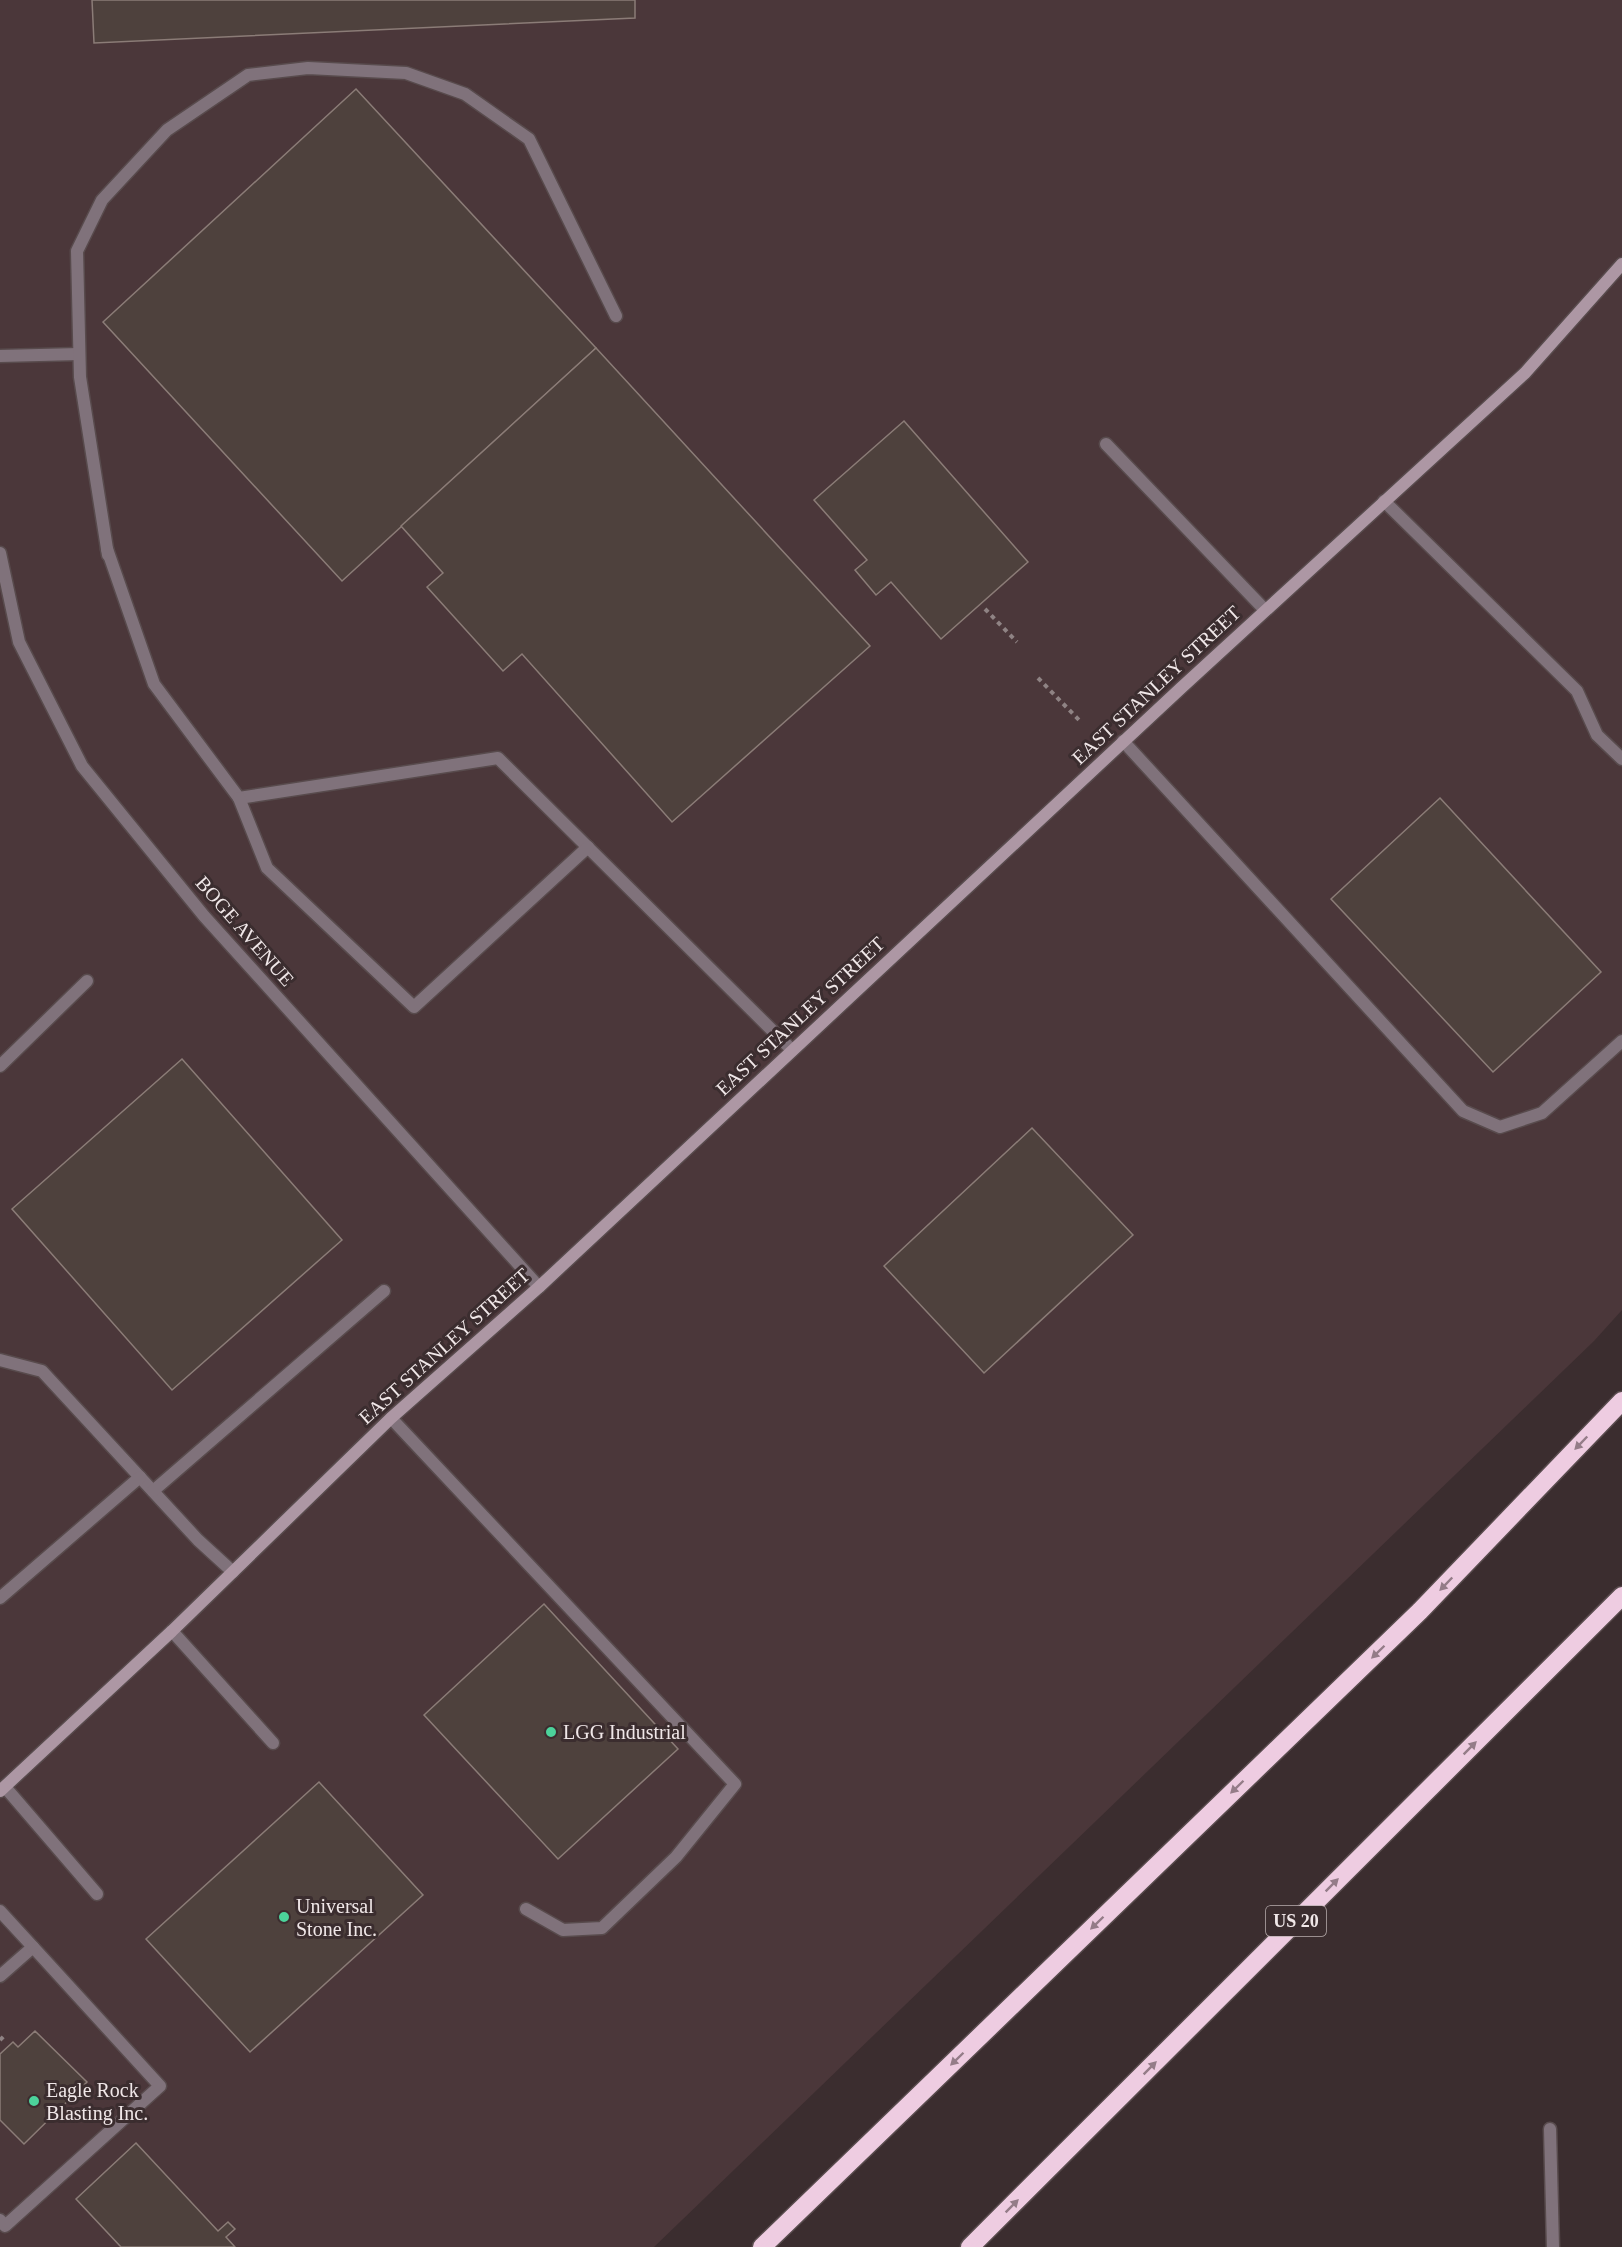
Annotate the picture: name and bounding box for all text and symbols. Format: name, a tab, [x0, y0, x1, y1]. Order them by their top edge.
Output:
street label: EAST STANLEY STREET	[1067, 601, 1245, 769]
street label: BOGE AVENUE	[191, 872, 299, 990]
street label: EAST STANLEY STREET	[711, 932, 889, 1100]
street label: EAST STANLEY STREET	[354, 1264, 534, 1428]
one-way arrow	[1575, 1436, 1589, 1450]
one-way arrow	[1440, 1576, 1454, 1590]
one-way arrow	[1370, 1645, 1385, 1659]
place label: LGG Industrial	[563, 1721, 686, 1743]
marker: LGG Industrial	[544, 1725, 558, 1739]
one-way arrow	[1463, 1740, 1477, 1755]
one-way arrow	[1231, 1780, 1245, 1794]
one-way arrow	[1325, 1879, 1339, 1893]
place label: Universal Stone Inc.	[296, 1895, 377, 1940]
road number: US 20	[1266, 1906, 1326, 1936]
marker: Universal Stone Inc.	[277, 1910, 291, 1924]
one-way arrow	[1090, 1916, 1105, 1930]
one-way arrow	[951, 2051, 965, 2065]
one-way arrow	[1142, 2061, 1156, 2075]
place label: Eagle Rock Blasting Inc.	[46, 2079, 148, 2125]
marker: Eagle Rock Blasting Inc.	[27, 2094, 41, 2108]
one-way arrow	[1004, 2199, 1018, 2213]

